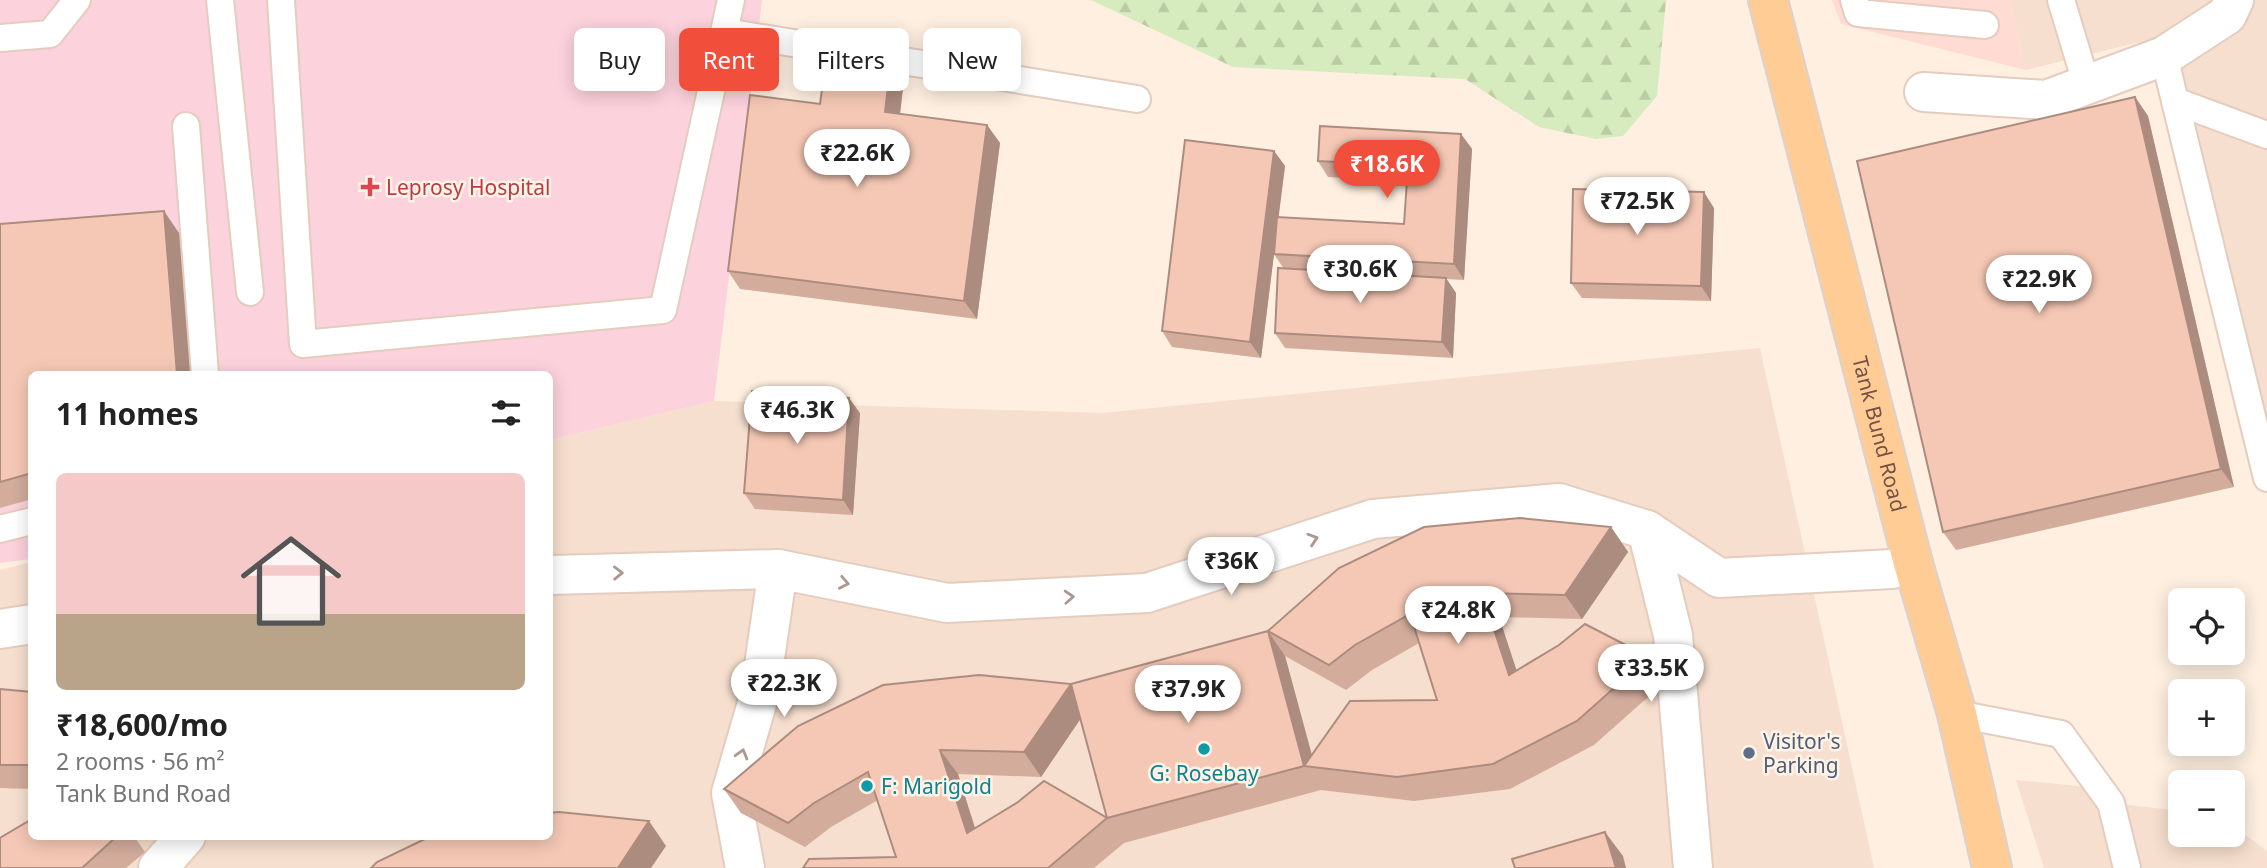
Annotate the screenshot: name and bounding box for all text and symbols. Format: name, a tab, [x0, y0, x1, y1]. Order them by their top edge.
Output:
chip: Buy	[574, 28, 665, 91]
chip: Rent	[679, 28, 779, 91]
chip: Filters	[793, 28, 909, 91]
chip: New	[923, 28, 1021, 91]
pin: ₹22.6K	[800, 130, 914, 189]
text: ₹22.6K	[820, 136, 894, 168]
pin: ₹18.6K	[1330, 140, 1444, 200]
text: ₹18.6K	[1350, 147, 1424, 179]
place label: Leprosy Hospital	[386, 173, 550, 201]
marker: Leprosy Hospital	[360, 177, 380, 197]
pin: ₹72.5K	[1580, 177, 1694, 237]
text: ₹72.5K	[1600, 184, 1674, 216]
pin: ₹30.6K	[1303, 246, 1417, 305]
text: ₹30.6K	[1323, 252, 1397, 284]
pin: ₹22.9K	[1982, 256, 2096, 315]
text: ₹22.9K	[2002, 262, 2076, 294]
street label: Tank Bund Road	[1846, 353, 1913, 515]
pin: ₹46.3K	[740, 386, 854, 446]
text: 11 homes	[56, 393, 199, 434]
text: ₹46.3K	[760, 393, 834, 425]
icon: filters	[487, 394, 525, 432]
icon: home	[228, 518, 354, 644]
one-way arrow	[1306, 533, 1318, 547]
pin: ₹36K	[1190, 538, 1272, 597]
text: ₹36K	[1204, 544, 1258, 576]
one-way arrow	[612, 566, 623, 581]
one-way arrow	[838, 574, 850, 589]
pin: ₹24.8K	[1401, 586, 1515, 646]
map controls	[2168, 588, 2245, 847]
button: locate	[2168, 588, 2245, 665]
one-way arrow	[1064, 590, 1075, 605]
text: ₹24.8K	[1421, 593, 1495, 625]
pin: ₹33.5K	[1594, 644, 1708, 704]
text: ₹33.5K	[1614, 651, 1688, 683]
pin: ₹22.3K	[727, 660, 841, 719]
text: ₹22.3K	[747, 666, 821, 698]
pin: ₹37.9K	[1131, 666, 1245, 725]
text: ₹37.9K	[1151, 672, 1225, 704]
button: +	[2168, 679, 2245, 756]
text: ₹18,600/mo	[56, 704, 228, 745]
place label: Visitor's Parking	[1763, 727, 1840, 779]
marker: G: Rosebay	[1196, 741, 1212, 757]
text: 2 rooms · 56 m²	[56, 745, 225, 777]
marker: Visitor's Parking	[1741, 745, 1757, 761]
one-way arrow	[734, 748, 749, 760]
place label: G: Rosebay	[1149, 759, 1259, 787]
button: −	[2168, 770, 2245, 847]
place label: F: Marigold	[881, 772, 992, 800]
text: Tank Bund Road	[56, 777, 231, 809]
marker: F: Marigold	[859, 778, 875, 794]

